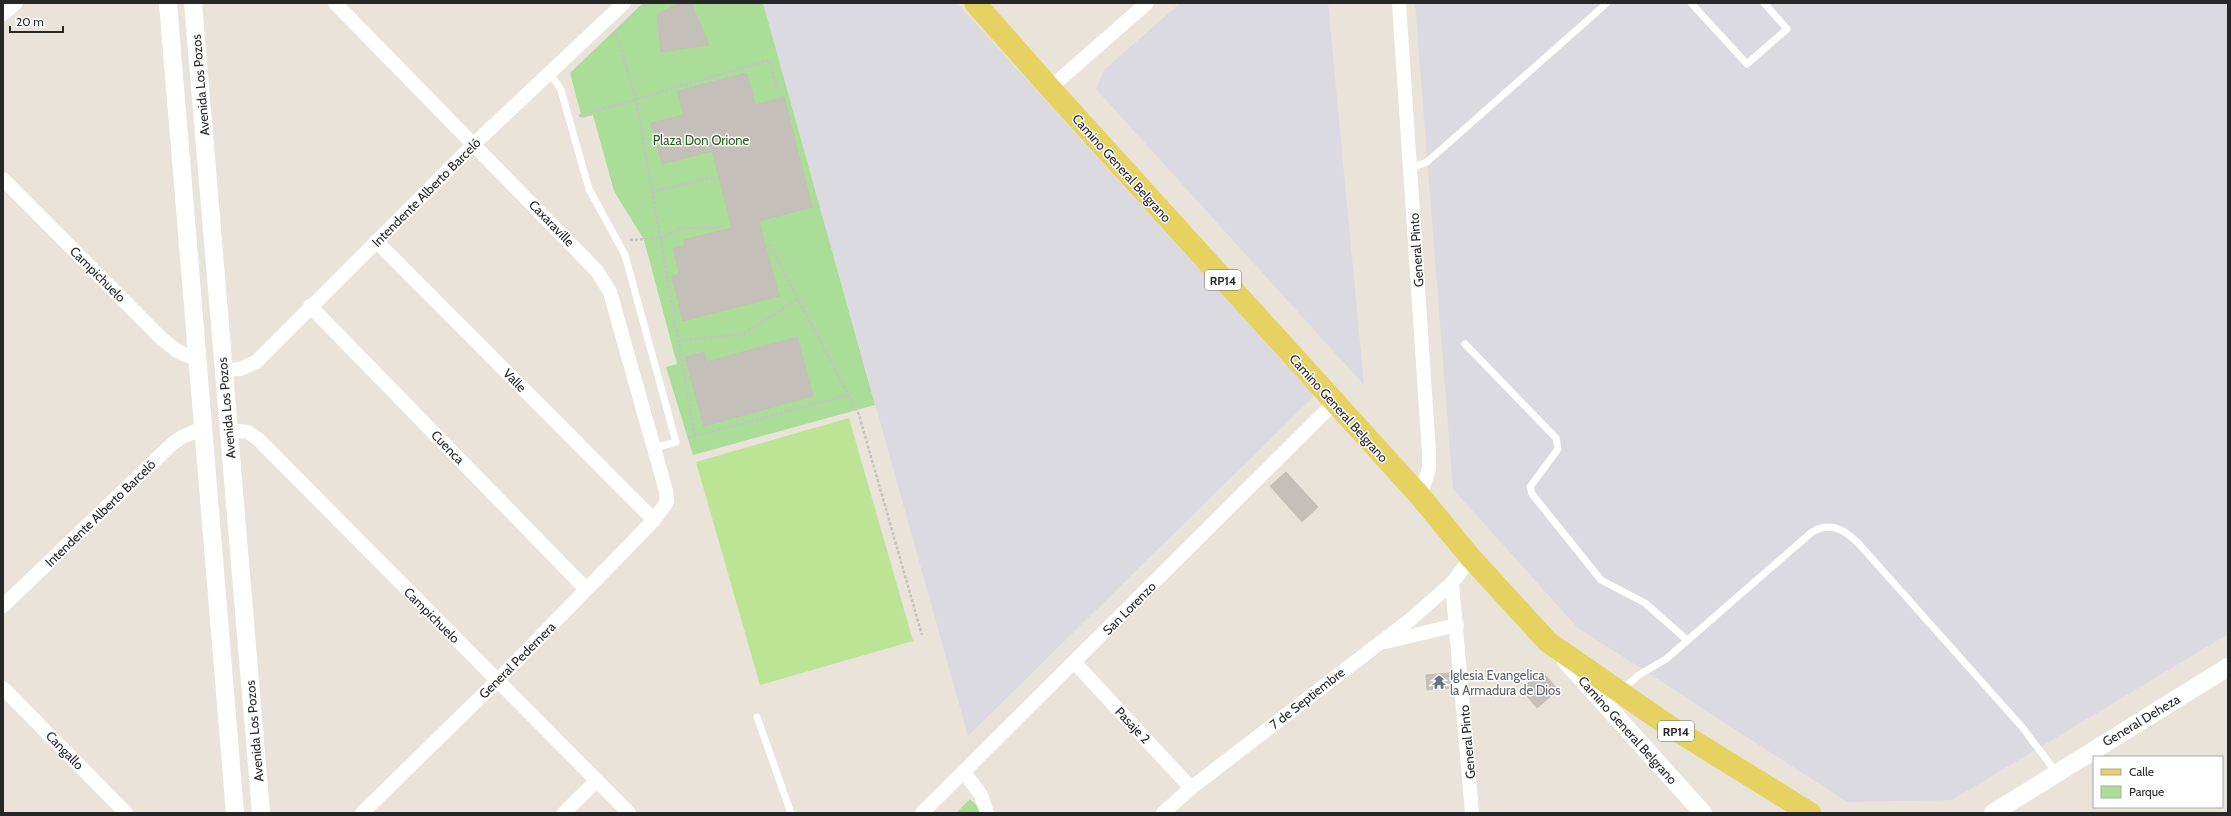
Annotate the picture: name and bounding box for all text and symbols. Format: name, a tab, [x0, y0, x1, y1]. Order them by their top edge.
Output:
scale bar	[10, 8, 63, 34]
text: 20 m	[16, 14, 44, 29]
street label: Avenida Los Pozos	[188, 33, 212, 136]
street label: Camino General Belgrano	[1069, 111, 1175, 225]
park label: Plaza Don Orione	[653, 132, 750, 148]
street label: Intendente Alberto Barceló	[368, 134, 484, 250]
street label: Caxaraville	[526, 196, 578, 250]
street label: General Pinto	[1405, 212, 1427, 288]
street label: Campichuelo	[67, 243, 129, 305]
road number: RP14	[1205, 270, 1241, 290]
street label: Camino General Belgrano	[1286, 351, 1392, 465]
street label: Avenida Los Pozos	[214, 356, 238, 459]
street label: Valle	[500, 365, 530, 395]
street label: Cuenca	[428, 427, 468, 468]
street label: Intendente Alberto Barceló	[41, 456, 159, 570]
street label: San Lorenzo	[1099, 578, 1159, 638]
street label: Campichuelo	[401, 584, 463, 646]
street label: General Pedernera	[475, 618, 559, 702]
street label: 7 de Septiembre	[1266, 664, 1348, 732]
place label: Iglesia Evangelica la Armadura de Dios	[1450, 667, 1561, 698]
street label: Camino General Belgrano	[1575, 673, 1681, 787]
temple icon: Iglesia Evangelica la Armadura de Dios	[1431, 674, 1447, 690]
street label: Avenida Los Pozos	[242, 679, 266, 782]
street label: General Deheza	[2099, 690, 2183, 749]
street label: Pasaje 2	[1111, 703, 1154, 747]
street label: General Pinto	[1456, 704, 1478, 780]
road number: RP14	[1658, 721, 1694, 741]
street label: Cangallo	[43, 727, 87, 773]
legend	[2093, 756, 2223, 808]
text: Calle	[2129, 764, 2154, 779]
text: Parque	[2129, 784, 2164, 799]

